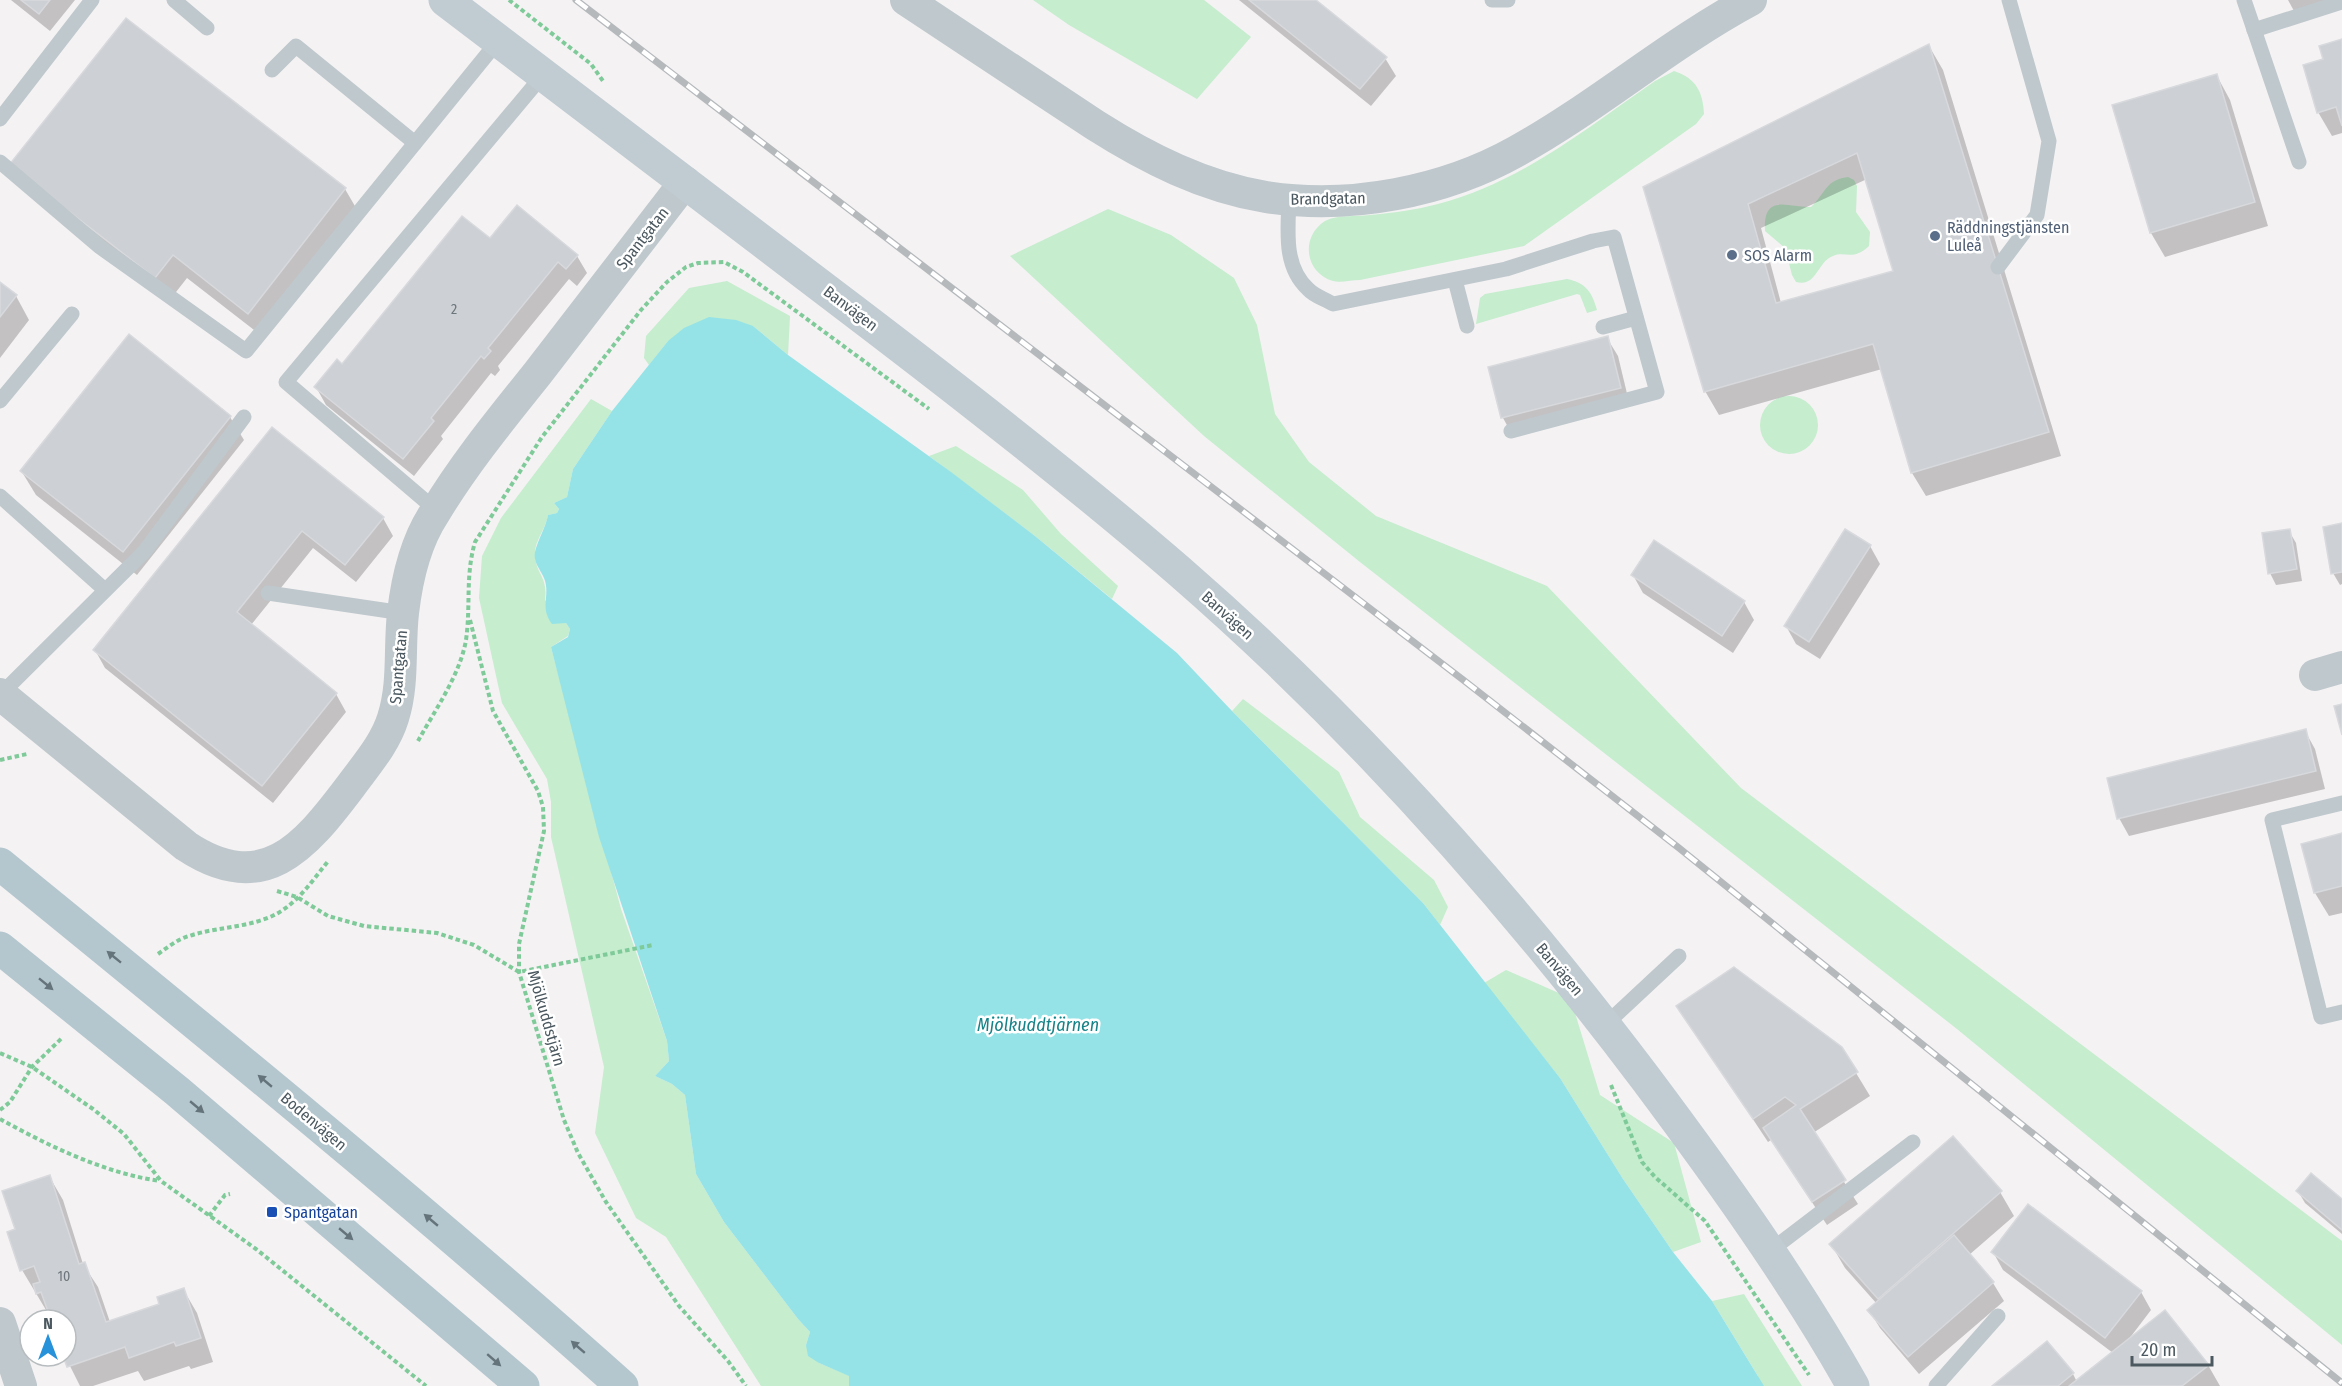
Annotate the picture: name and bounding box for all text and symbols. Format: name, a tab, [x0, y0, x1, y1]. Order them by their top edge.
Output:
street label: Brandgatan	[1290, 188, 1366, 209]
street label: Spantgatan	[612, 203, 673, 273]
place label: Räddningstjänsten Luleå	[1947, 218, 2069, 255]
marker: Räddningstjänsten Luleå	[1928, 229, 1942, 243]
place label: SOS Alarm	[1744, 246, 1812, 265]
marker: SOS Alarm	[1725, 248, 1739, 262]
street label: Banvägen	[820, 282, 882, 335]
house number: 2	[451, 301, 457, 318]
street label: Banvägen	[1198, 587, 1257, 644]
street label: Spantgatan	[386, 629, 411, 705]
street label: Banvägen	[1532, 939, 1587, 1000]
one-way arrow	[107, 952, 122, 964]
street label: Mjölkuddstjärn	[524, 968, 569, 1068]
one-way arrow	[38, 978, 53, 990]
water label: Mjölkuddtjärnen	[977, 1014, 1099, 1036]
one-way arrow	[257, 1074, 273, 1087]
street label: Bodenvägen	[277, 1088, 350, 1154]
one-way arrow	[189, 1101, 205, 1114]
place label: Spantgatan	[284, 1203, 358, 1222]
marker: Spantgatan	[265, 1205, 279, 1219]
one-way arrow	[424, 1214, 439, 1227]
one-way arrow	[338, 1227, 354, 1240]
house number: 10	[58, 1268, 70, 1285]
north arrow	[18, 1308, 78, 1368]
text: N	[43, 1314, 53, 1333]
scale bar	[2132, 1329, 2212, 1367]
text: 20 m	[2141, 1339, 2176, 1361]
one-way arrow	[571, 1341, 586, 1354]
one-way arrow	[486, 1353, 501, 1366]

